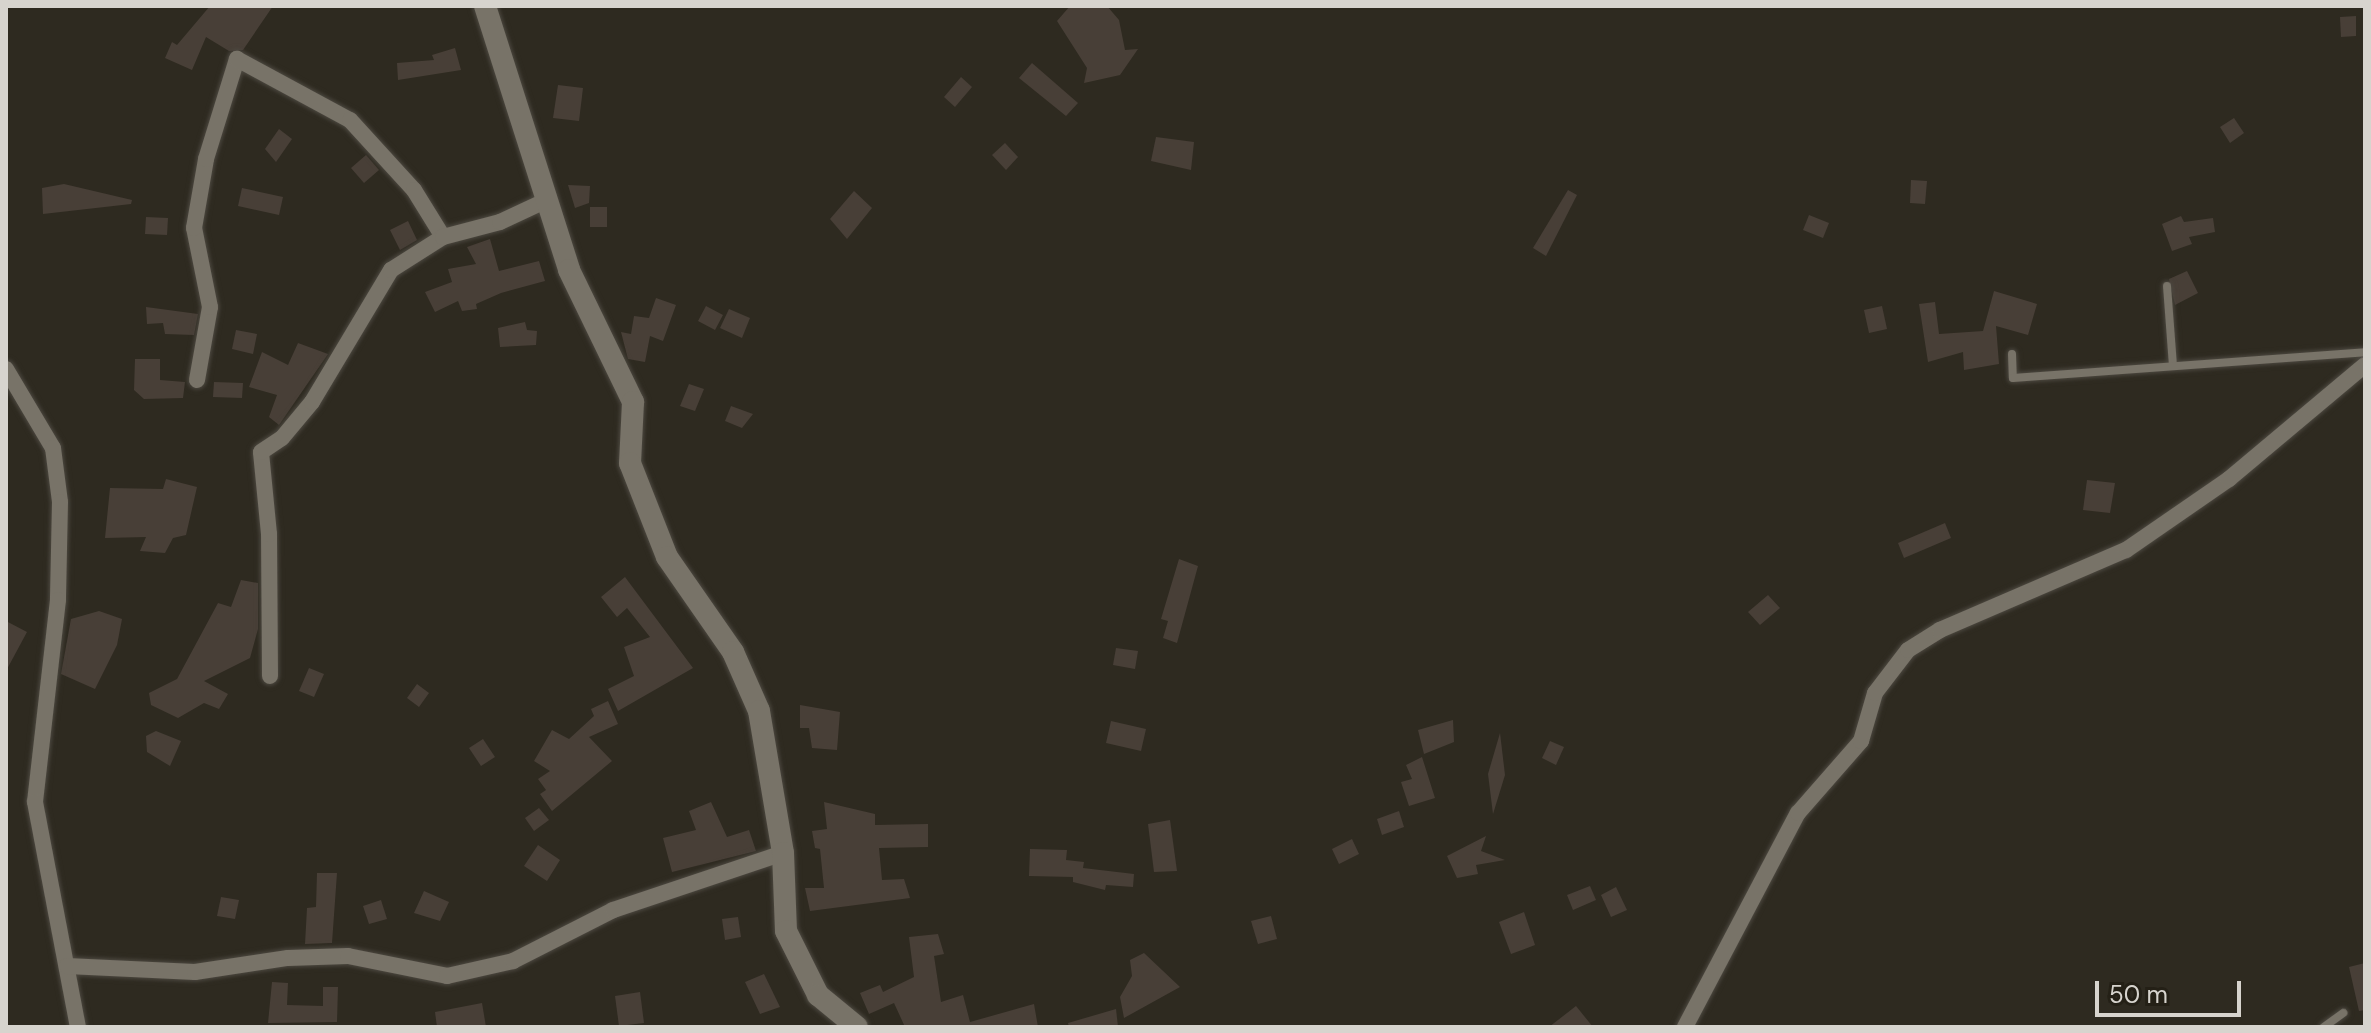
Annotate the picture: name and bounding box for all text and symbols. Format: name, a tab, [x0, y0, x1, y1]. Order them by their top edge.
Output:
scale bar	[2099, 965, 2245, 1015]
text: 50 m	[2109, 979, 2168, 1010]

